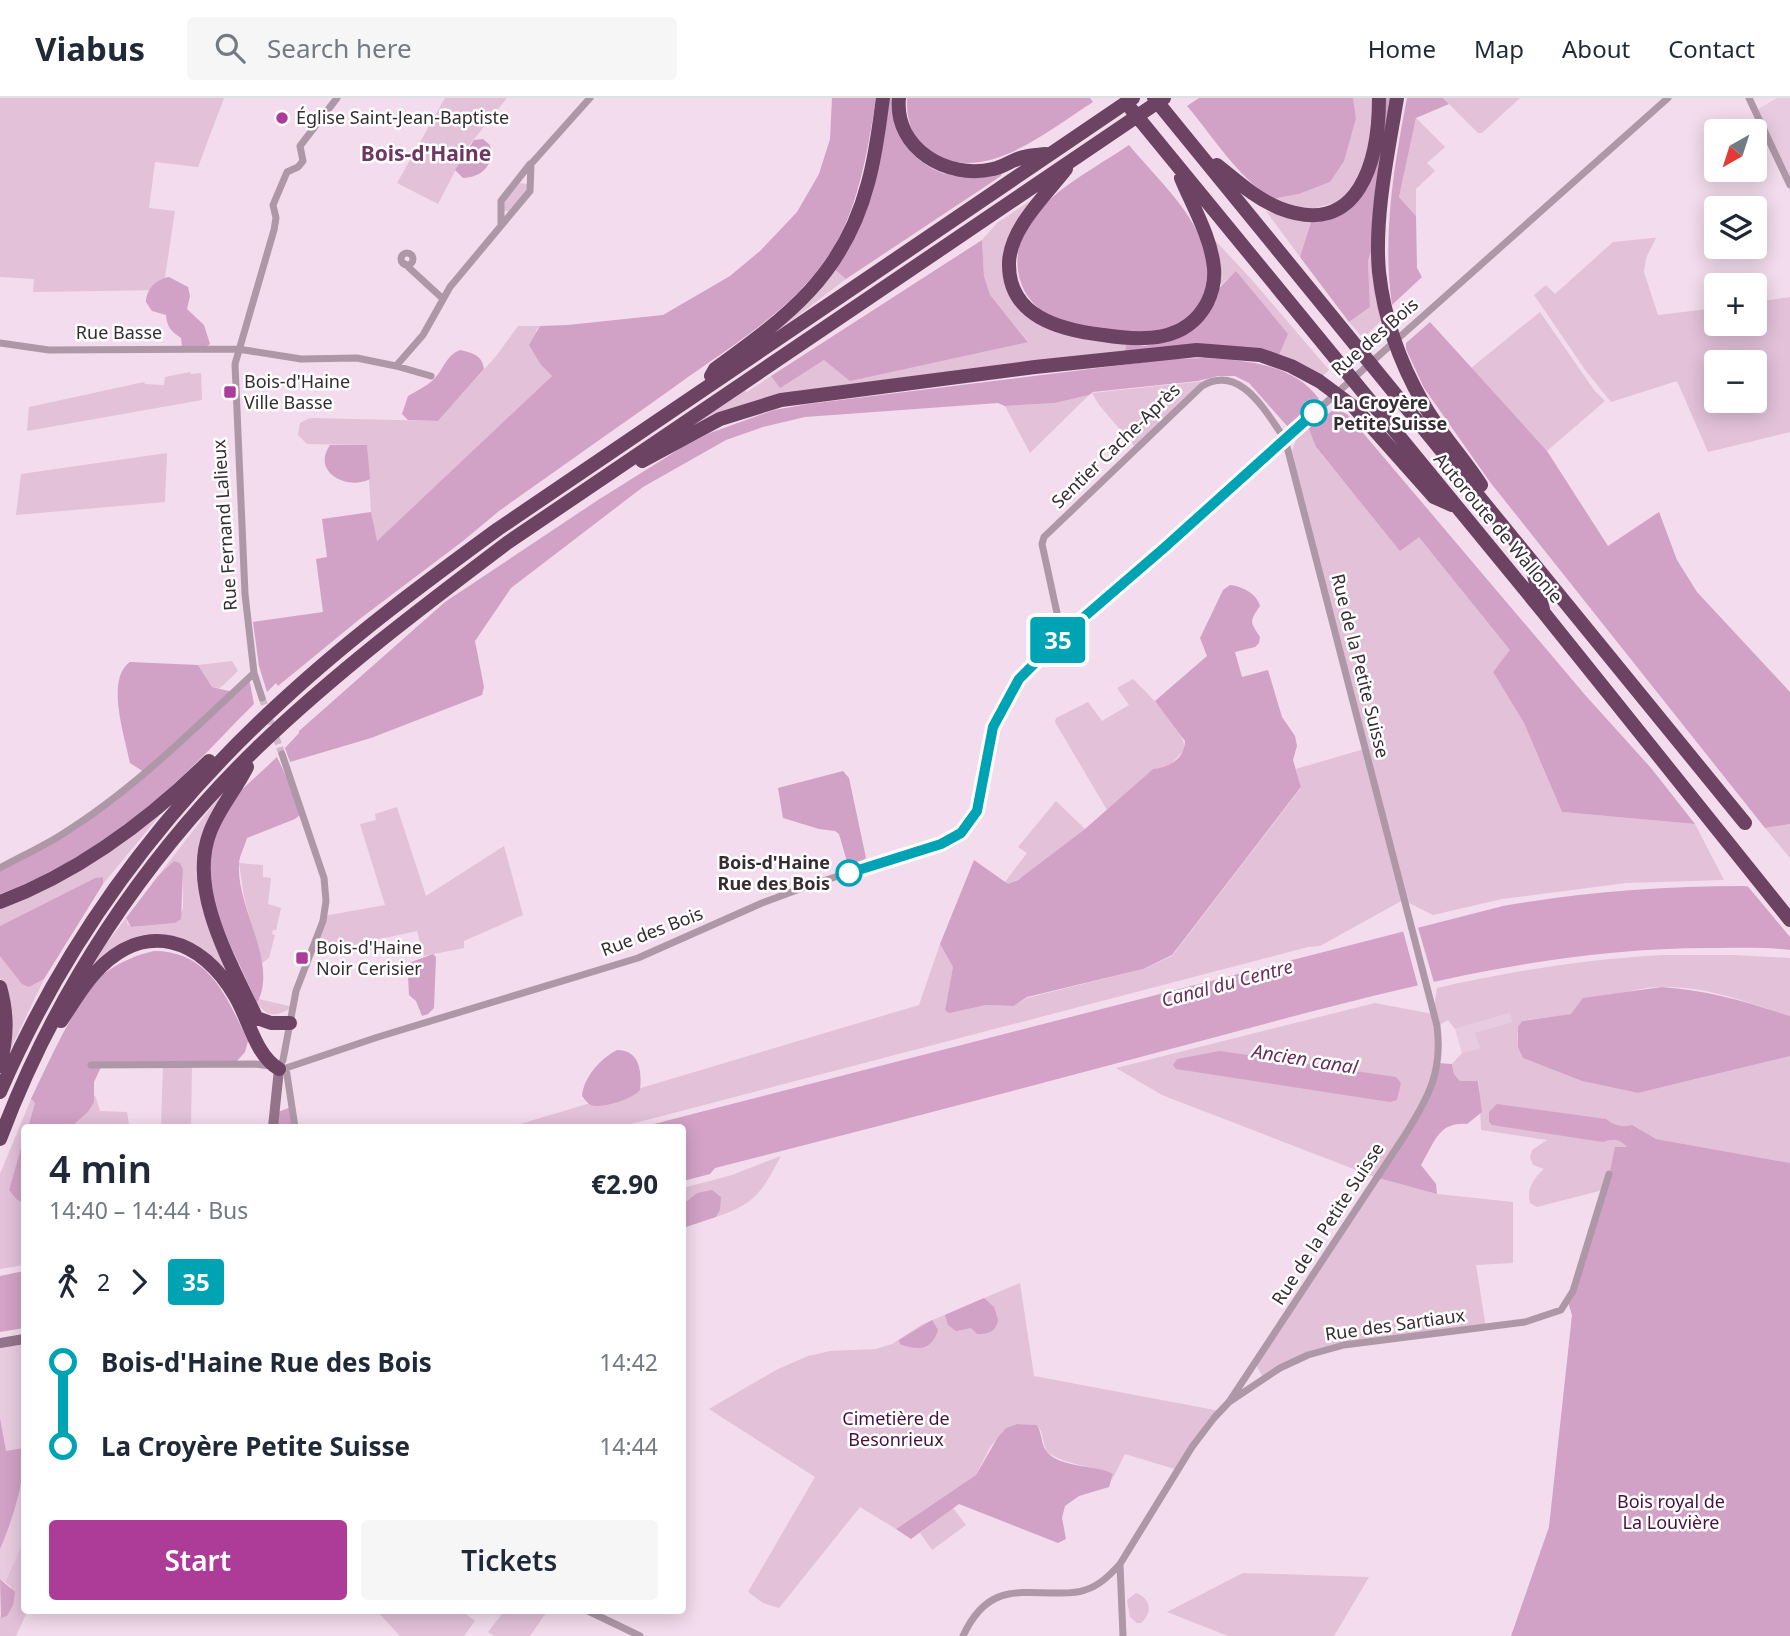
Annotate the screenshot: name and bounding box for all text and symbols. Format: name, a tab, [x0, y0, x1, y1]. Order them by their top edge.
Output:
search box	[187, 17, 677, 80]
text: Viabus	[35, 26, 145, 71]
icon: search	[211, 29, 249, 67]
text: Search here	[267, 30, 412, 66]
text: Home	[1368, 32, 1436, 65]
text: Map	[1474, 32, 1524, 65]
text: About	[1562, 32, 1630, 65]
text: Contact	[1668, 32, 1755, 65]
place label: Église Saint-Jean-Baptiste	[296, 105, 509, 129]
marker: Église Saint-Jean-Baptiste	[274, 110, 290, 126]
north arrow	[1704, 119, 1768, 182]
map controls	[1704, 119, 1767, 413]
district label: Bois-d'Haine	[361, 139, 491, 167]
button: layers	[1704, 196, 1767, 259]
button: +	[1704, 273, 1767, 336]
street label: Rue des Bois	[1326, 292, 1423, 381]
street label: Rue Basse	[76, 320, 162, 344]
button: −	[1704, 350, 1767, 413]
place label: Bois-d'Haine Ville Basse	[244, 369, 350, 414]
street label: Sentier Cache-Après	[1046, 378, 1185, 513]
marker: Bois-d'Haine Ville Basse	[222, 384, 238, 400]
place label: La Croyère Petite Suisse	[1333, 390, 1447, 435]
marker: La Croyère Petite Suisse	[1301, 400, 1327, 426]
street label: Rue Fernand Lalieux	[206, 438, 242, 612]
street label: Autoroute de Wallonie	[1429, 447, 1569, 607]
street label: Rue de la Petite Suisse	[1326, 571, 1395, 760]
line badge: 35	[1026, 617, 1090, 663]
text: 35	[1044, 623, 1072, 656]
place label: Bois-d'Haine Rue des Bois	[718, 850, 830, 895]
marker: Bois-d'Haine Rue des Bois	[836, 860, 862, 886]
street label: Rue des Bois	[597, 901, 706, 962]
place label: Bois-d'Haine Noir Cerisier	[316, 935, 422, 980]
marker: Bois-d'Haine Noir Cerisier	[294, 950, 310, 966]
water label: Canal du Centre	[1158, 953, 1296, 1013]
water label: Ancien canal	[1248, 1037, 1361, 1080]
street label: Rue de la Petite Suisse	[1266, 1138, 1389, 1309]
text: 4 min	[49, 1142, 152, 1194]
text: €2.90	[591, 1166, 658, 1202]
text: 14:40 – 14:44 · Bus	[49, 1194, 248, 1226]
icon: walk	[49, 1263, 87, 1301]
icon: forward	[120, 1263, 158, 1301]
text: 35	[182, 1265, 210, 1298]
text: 2	[97, 1266, 110, 1298]
street label: Rue des Sartiaux	[1323, 1302, 1467, 1346]
text: Bois-d'Haine Rue des Bois	[101, 1344, 432, 1380]
text: 14:42	[599, 1346, 658, 1378]
park label: Cimetière de Besonrieux	[842, 1406, 950, 1451]
text: La Croyère Petite Suisse	[101, 1428, 410, 1464]
text: 14:44	[599, 1430, 658, 1462]
park label: Bois royal de La Louvière	[1617, 1489, 1725, 1534]
button: Start	[49, 1520, 347, 1600]
button: Tickets	[361, 1520, 658, 1600]

